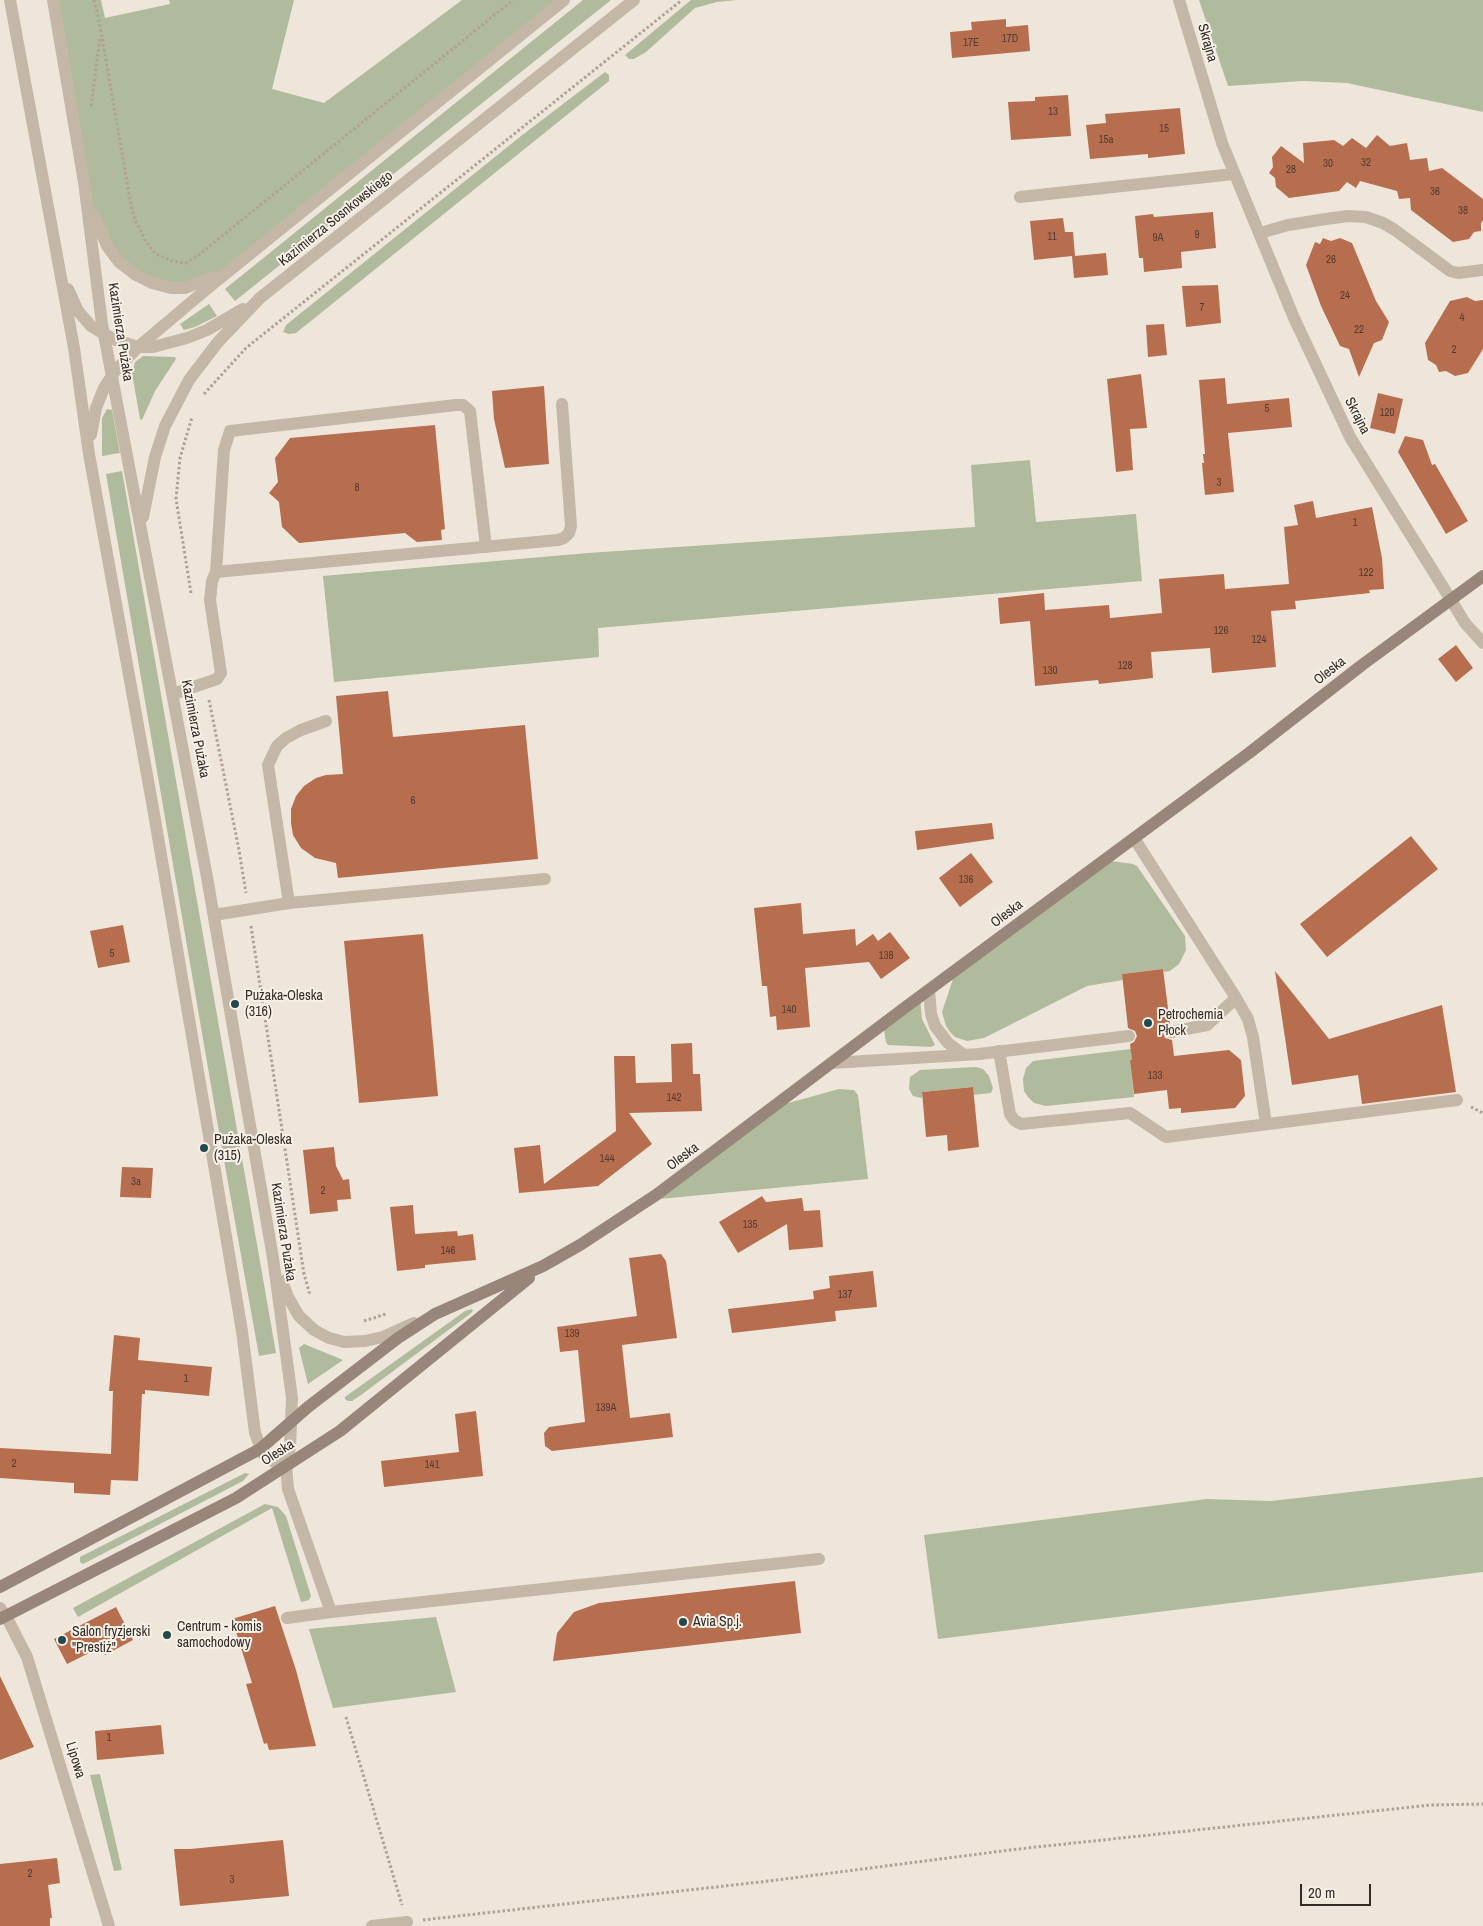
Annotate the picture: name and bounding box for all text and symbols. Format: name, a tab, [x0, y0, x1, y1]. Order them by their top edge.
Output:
street label: Skrajna	[1194, 22, 1220, 64]
house number: 17D	[1002, 32, 1018, 46]
house number: 17E	[963, 36, 979, 50]
house number: 13	[1048, 105, 1058, 119]
house number: 15	[1159, 122, 1169, 136]
house number: 15a	[1098, 133, 1114, 147]
house number: 32	[1361, 156, 1371, 170]
house number: 30	[1323, 157, 1333, 171]
house number: 28	[1286, 163, 1296, 177]
street label: Kazimierza Sosnkowskiego	[276, 168, 396, 270]
house number: 36	[1430, 185, 1440, 199]
house number: 38	[1458, 204, 1468, 218]
house number: 9	[1194, 228, 1200, 242]
house number: 11	[1047, 230, 1057, 244]
house number: 9A	[1152, 231, 1164, 245]
house number: 26	[1326, 253, 1336, 267]
street label: Kazimierza Pużaka	[104, 282, 136, 382]
house number: 24	[1340, 289, 1350, 303]
house number: 7	[1199, 301, 1205, 315]
house number: 4	[1459, 311, 1465, 325]
house number: 22	[1354, 323, 1364, 337]
house number: 2	[1451, 343, 1457, 357]
street label: Skrajna	[1341, 395, 1373, 437]
house number: 5	[1264, 402, 1270, 416]
house number: 120	[1379, 406, 1395, 420]
house number: 3	[1216, 476, 1222, 490]
house number: 8	[354, 481, 360, 495]
house number: 1	[1352, 516, 1358, 530]
house number: 122	[1358, 566, 1374, 580]
house number: 126	[1213, 624, 1229, 638]
house number: 124	[1251, 633, 1267, 647]
street label: Oleska	[1311, 653, 1349, 689]
house number: 128	[1117, 659, 1133, 673]
house number: 130	[1042, 664, 1058, 678]
street label: Kazimierza Pużaka	[177, 679, 213, 779]
house number: 6	[410, 794, 416, 808]
house number: 136	[958, 873, 974, 887]
street label: Oleska	[988, 897, 1026, 931]
house number: 5	[109, 947, 115, 961]
house number: 138	[878, 949, 894, 963]
place label: Pużaka-Oleska (316)	[245, 988, 323, 1020]
marker: Pużaka-Oleska (316)	[229, 998, 241, 1010]
house number: 140	[781, 1003, 797, 1017]
place label: Petrochemia Płock	[1158, 1007, 1223, 1040]
marker: Petrochemia Płock	[1142, 1017, 1154, 1029]
house number: 133	[1147, 1069, 1163, 1083]
house number: 142	[666, 1091, 682, 1105]
place label: Pużaka-Oleska (315)	[214, 1132, 292, 1164]
street label: Oleska	[664, 1140, 702, 1174]
marker: Pużaka-Oleska (315)	[198, 1142, 210, 1154]
house number: 144	[599, 1152, 615, 1166]
house number: 3a	[131, 1175, 141, 1189]
street label: Kazimierza Pużaka	[267, 1182, 299, 1282]
house number: 2	[320, 1184, 326, 1198]
house number: 135	[742, 1218, 758, 1232]
house number: 146	[440, 1244, 456, 1258]
house number: 137	[837, 1288, 853, 1302]
house number: 139	[564, 1327, 580, 1341]
house number: 1	[183, 1372, 189, 1386]
house number: 139A	[595, 1401, 617, 1415]
street label: Oleska	[258, 1436, 298, 1470]
house number: 2	[11, 1457, 17, 1471]
house number: 141	[424, 1458, 440, 1472]
place label: Avia Sp.j.	[693, 1614, 742, 1630]
marker: Avia Sp.j.	[677, 1616, 689, 1628]
place label: Centrum - komis samochodowy	[177, 1619, 262, 1651]
place label: Salon fryzjerski "Prestiż"	[72, 1624, 150, 1656]
marker: Centrum - komis samochodowy	[161, 1629, 173, 1641]
marker: Salon fryzjerski "Prestiż"	[56, 1634, 68, 1646]
house number: 1	[106, 1731, 112, 1745]
street label: Lipowa	[62, 1740, 88, 1780]
house number: 2	[27, 1867, 33, 1881]
house number: 3	[229, 1873, 235, 1887]
scale bar	[1303, 1874, 1374, 1906]
text: 20 m	[1308, 1882, 1335, 1903]

